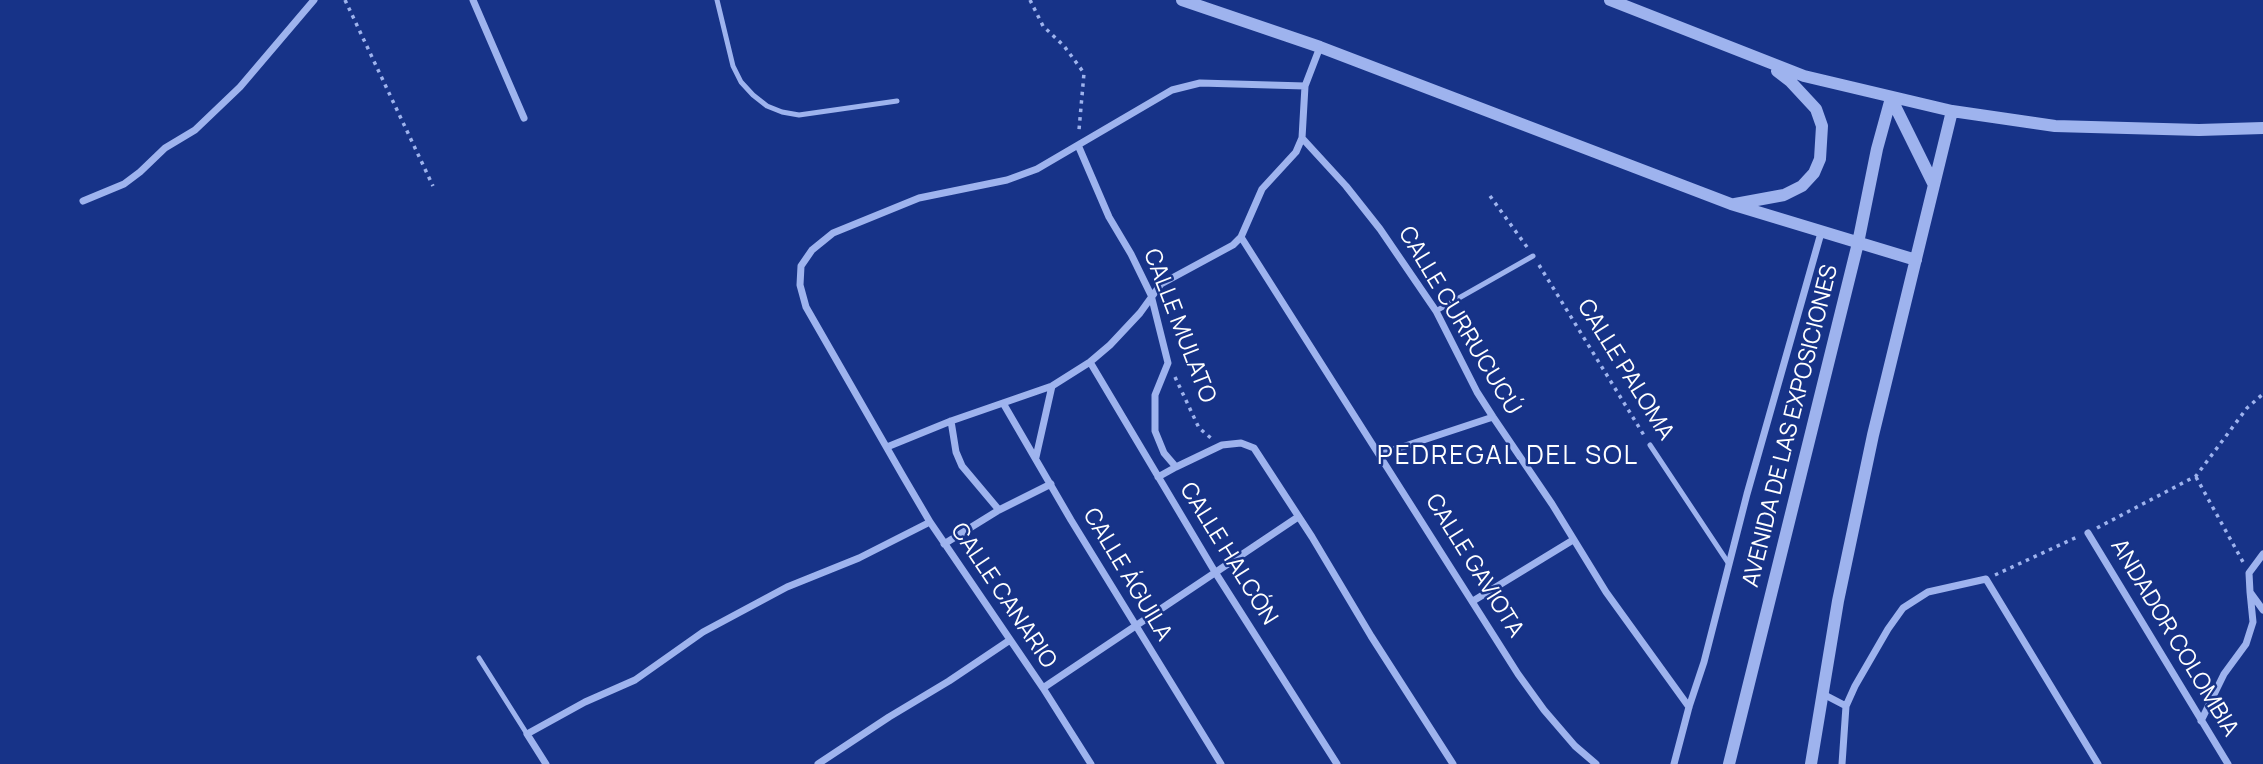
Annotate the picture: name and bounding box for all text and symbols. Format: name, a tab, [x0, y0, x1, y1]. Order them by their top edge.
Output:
street label: CALLE CURRUCUCÚ	[1392, 222, 1526, 420]
street label: CALLE MULATO	[1137, 245, 1221, 407]
street label: AVENIDA DE LAS EXPOSICIONES	[1738, 262, 1844, 590]
street label: CALLE PALOMA	[1571, 294, 1679, 446]
district label: PEDREGAL DEL SOL	[1379, 441, 1637, 473]
street label: CALLE HALCÓN	[1173, 478, 1283, 630]
street label: CALLE GAVIOTA	[1419, 489, 1529, 643]
street label: CALLE ÁGUILA	[1077, 504, 1177, 646]
street label: CALLE CANARIO	[944, 518, 1062, 674]
street label: ANDADOR COLOMBIA	[2104, 534, 2244, 742]

